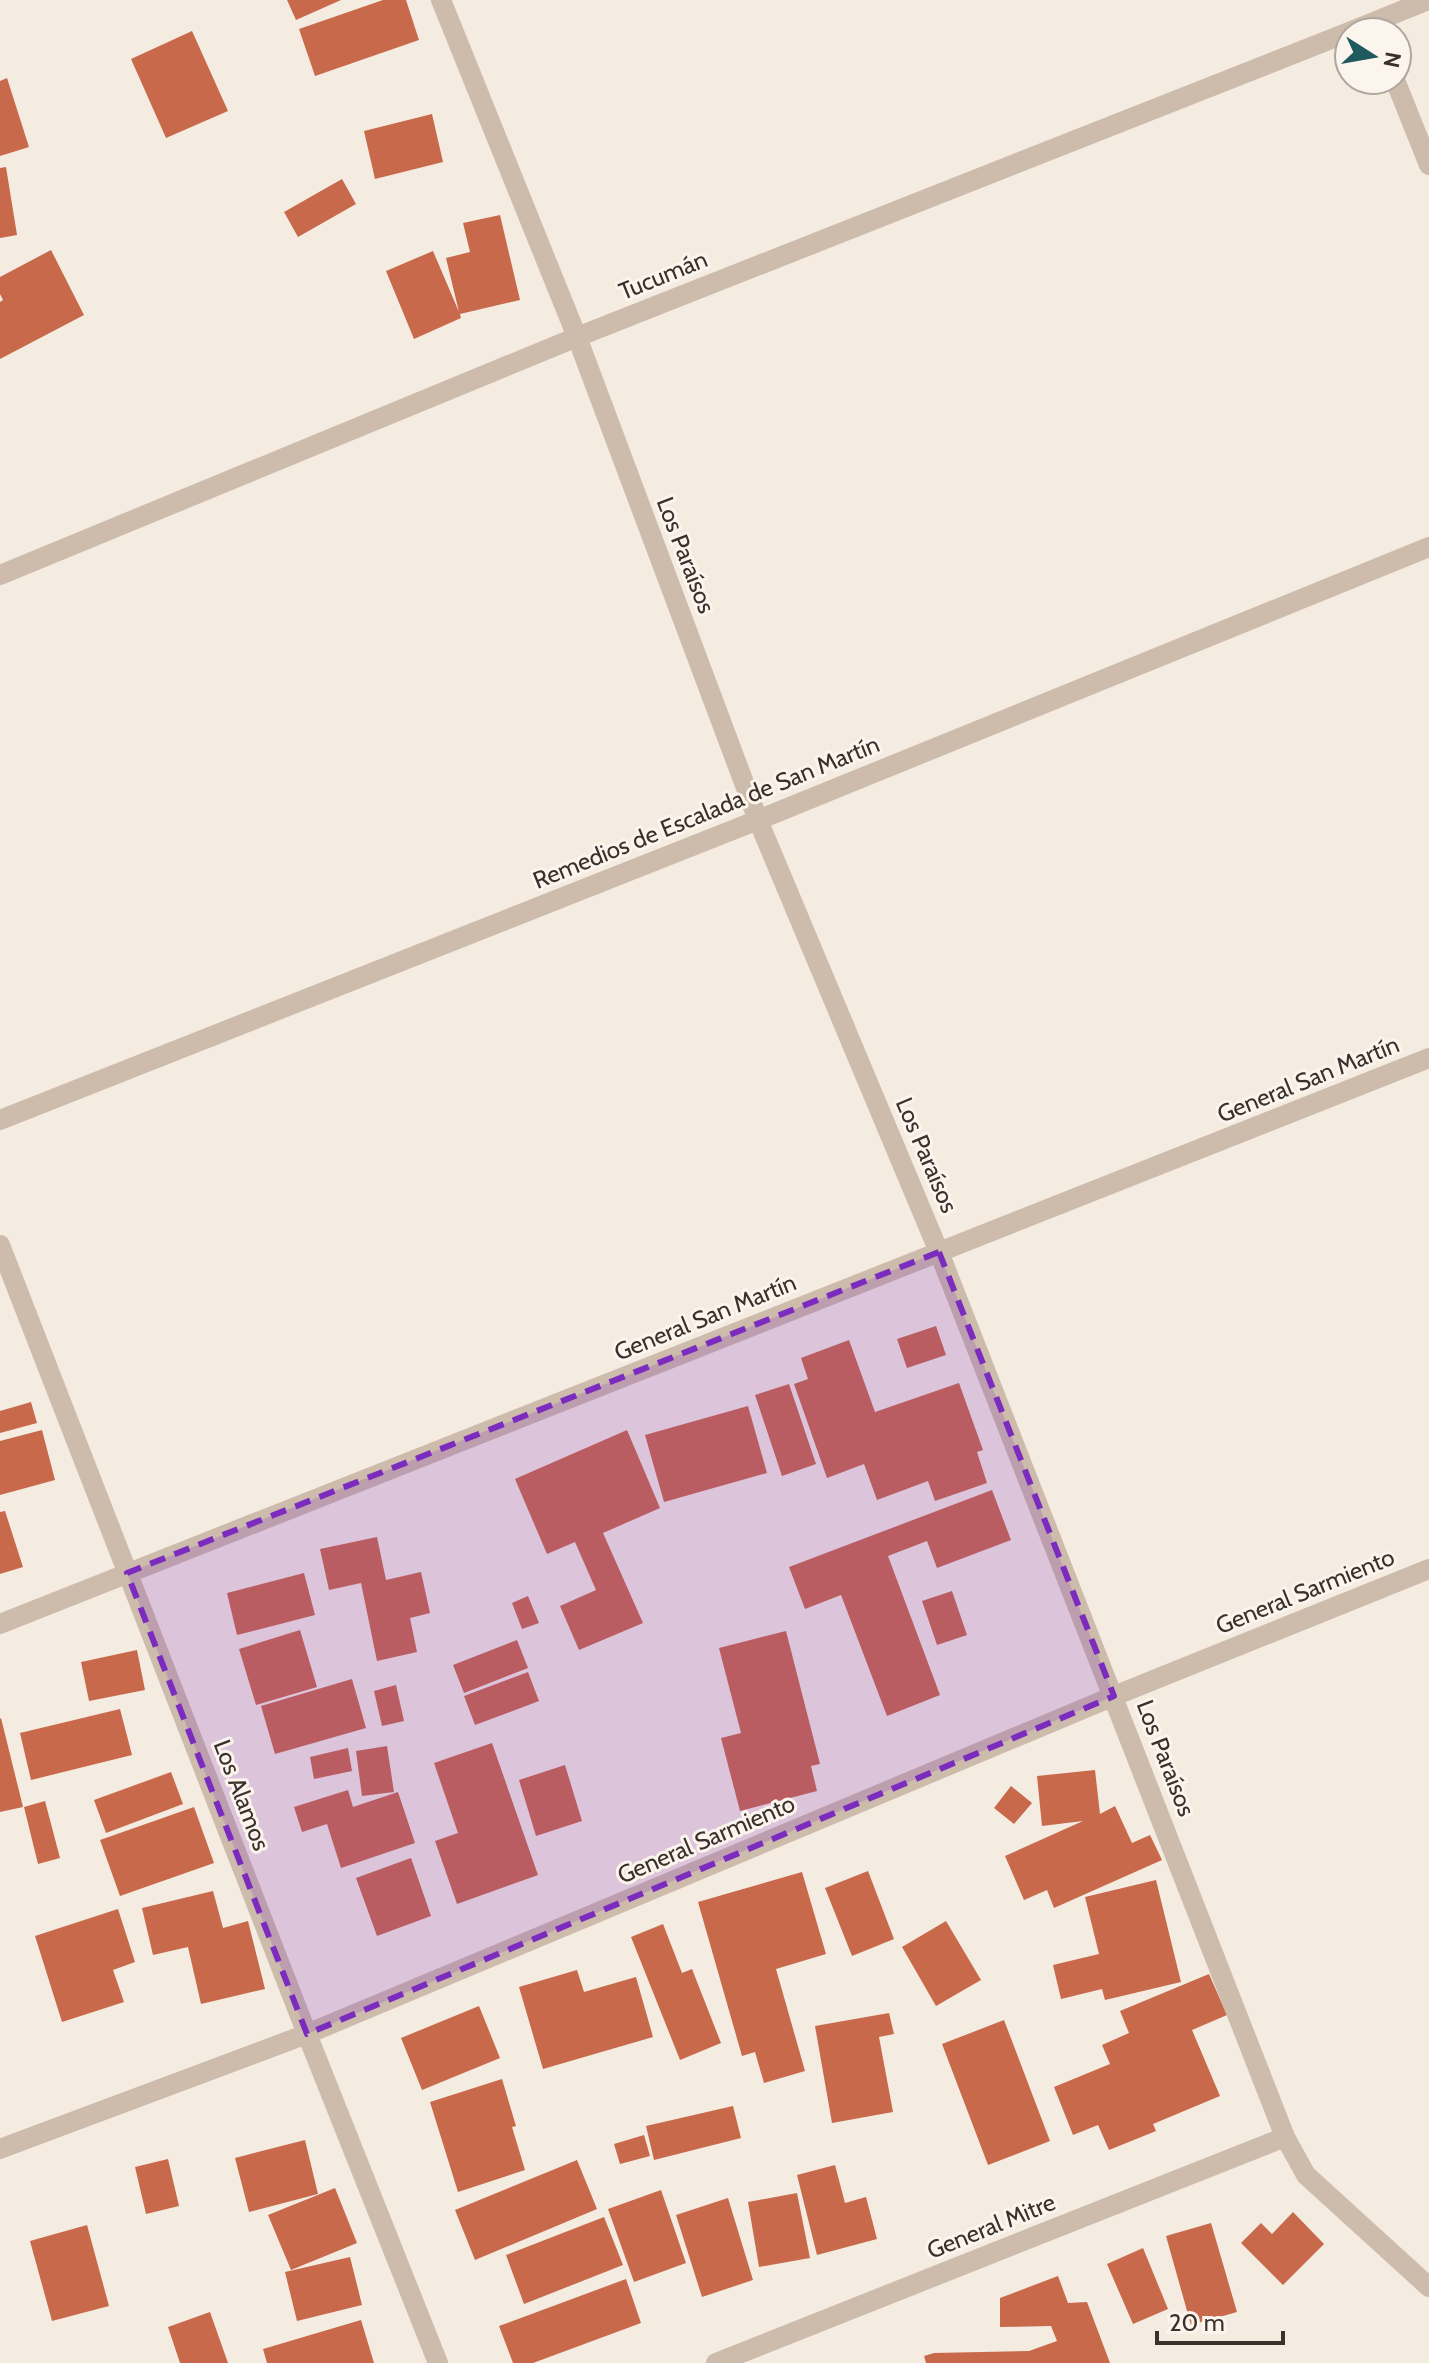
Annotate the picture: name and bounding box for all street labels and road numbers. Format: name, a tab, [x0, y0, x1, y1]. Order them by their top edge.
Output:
street label: Tucumán	[615, 244, 711, 306]
street label: Los Paraísos	[651, 493, 721, 617]
street label: Remedios de Escalada de San Martín	[529, 729, 883, 895]
street label: General San Martín	[1213, 1029, 1403, 1129]
street label: Los Paraísos	[890, 1093, 964, 1217]
street label: General San Martín	[610, 1267, 800, 1367]
street label: General Sarmiento	[1212, 1542, 1398, 1640]
street label: Los Paraísos	[1131, 1696, 1201, 1820]
street label: Los Alamos	[208, 1736, 276, 1855]
street label: General Sarmiento	[613, 1789, 799, 1889]
street label: General Mitre	[923, 2187, 1059, 2265]

